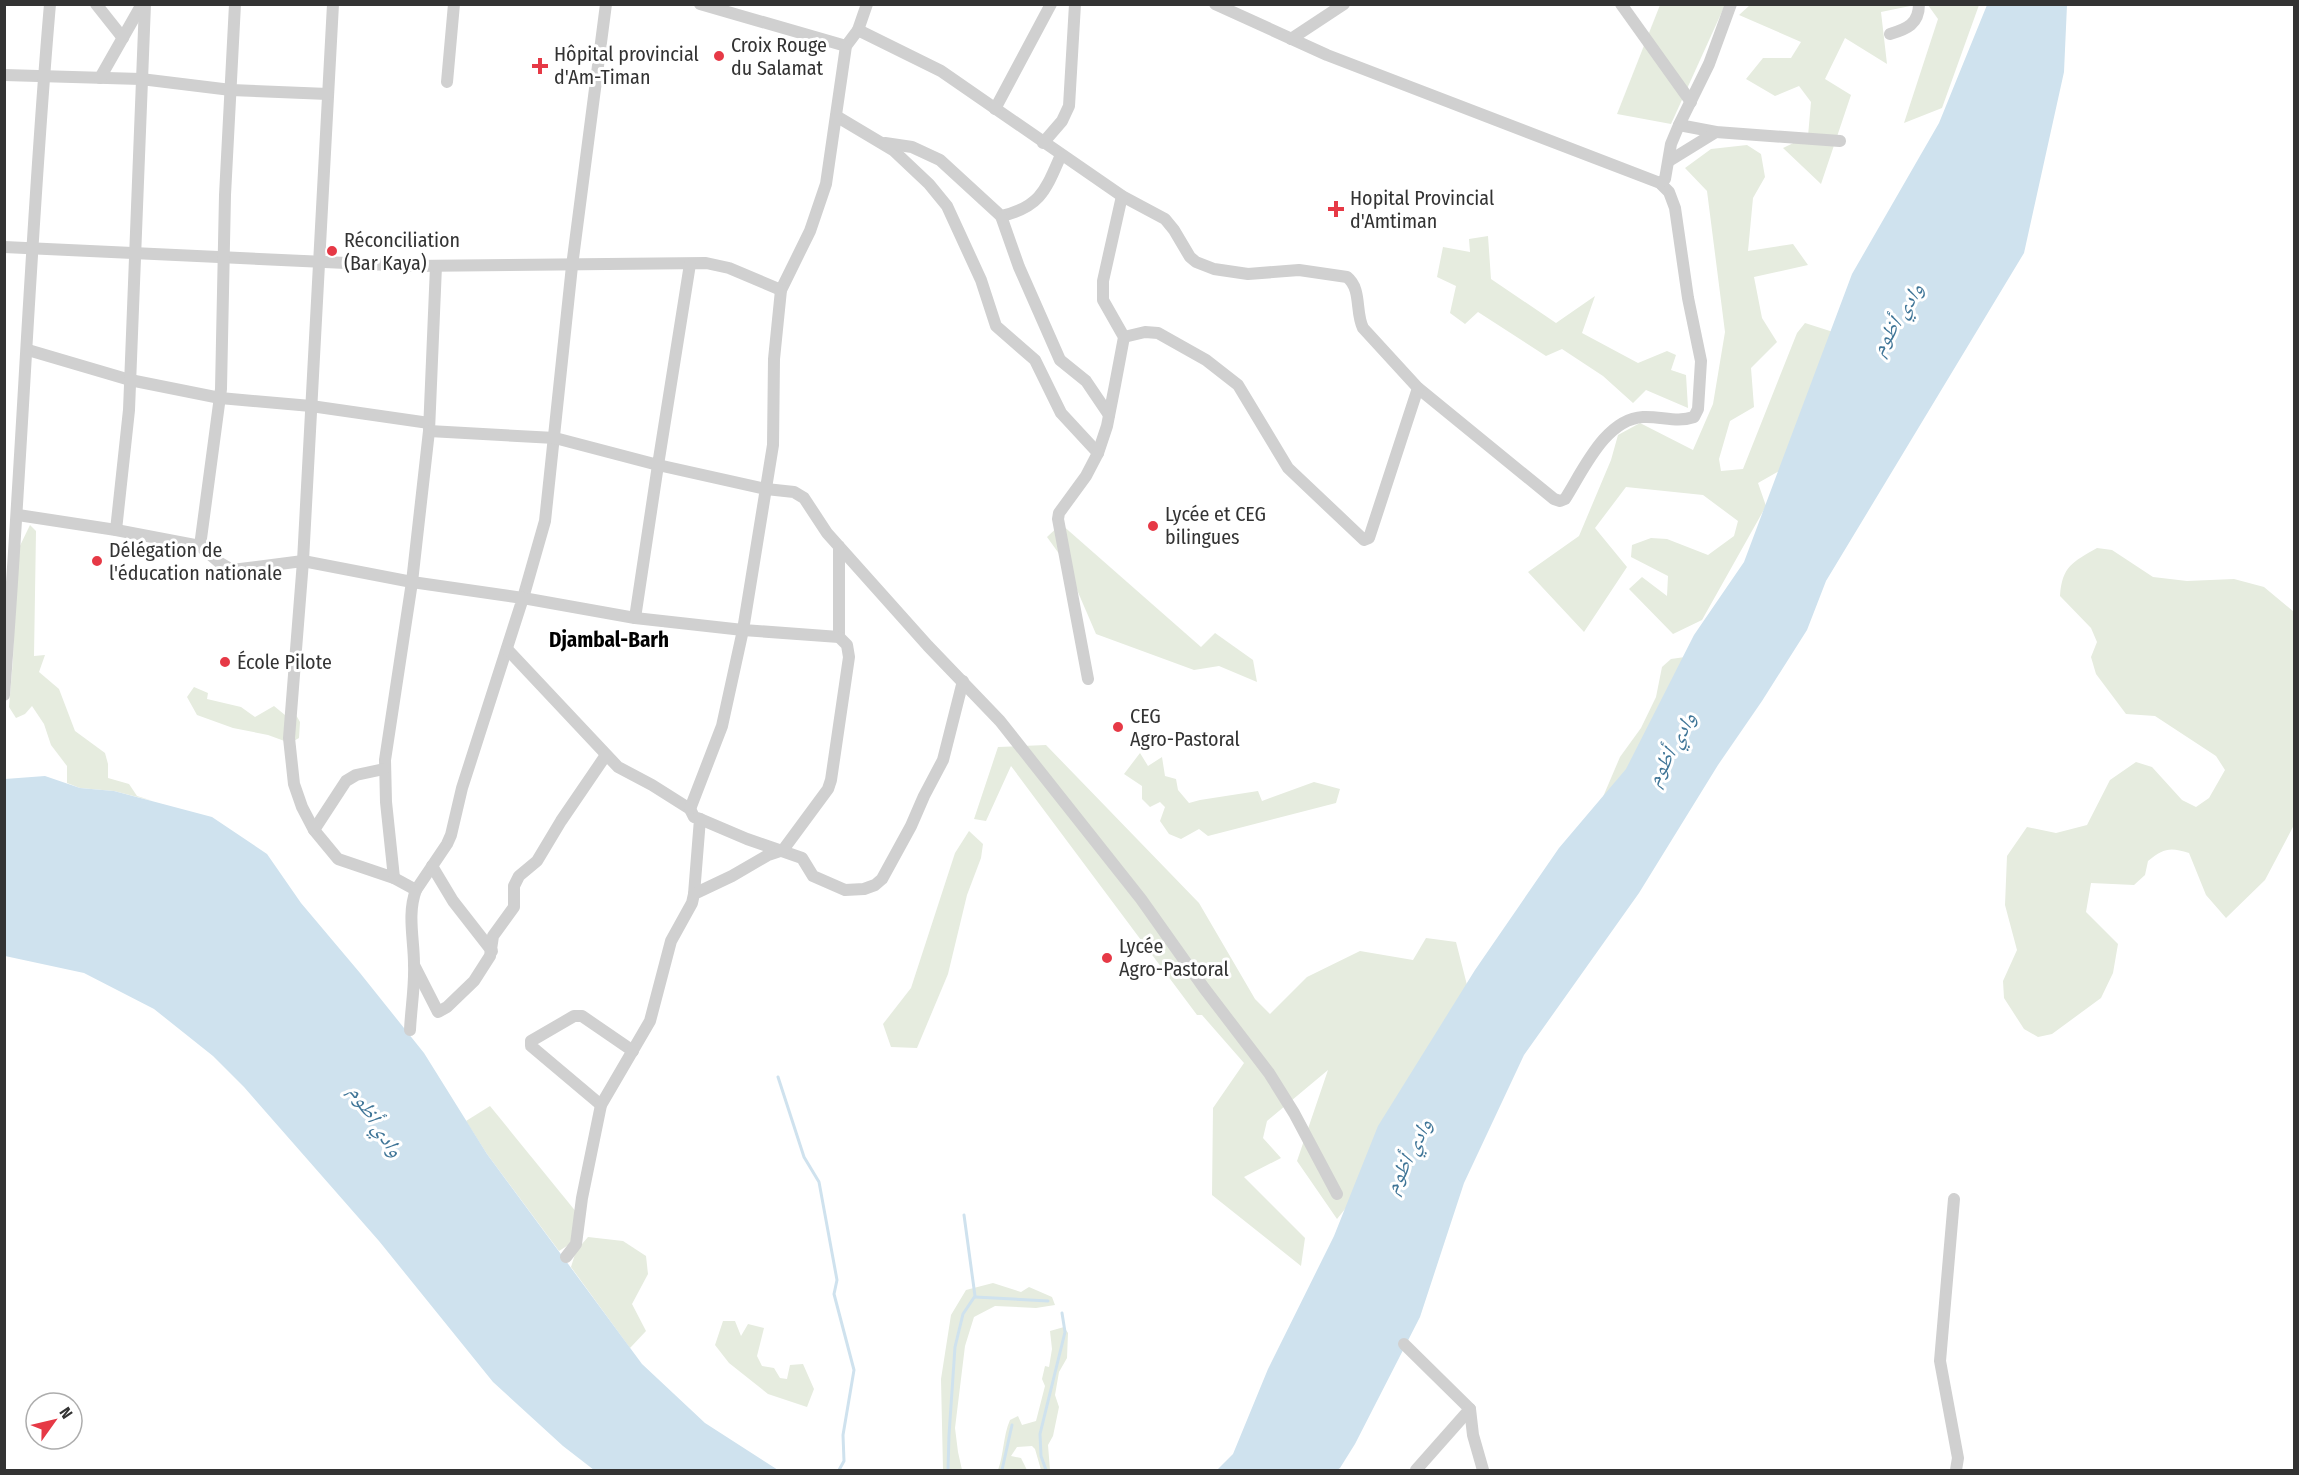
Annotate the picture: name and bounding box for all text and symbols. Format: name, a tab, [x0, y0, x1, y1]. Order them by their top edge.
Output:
place label: Croix Rouge du Salamat	[731, 33, 827, 80]
place label: Hôpital provincial d'Am-Timan	[554, 42, 699, 89]
marker: Croix Rouge du Salamat	[712, 49, 726, 63]
marker: Hôpital provincial d'Am-Timan	[531, 57, 549, 75]
place label: Hopital Provincial d'Amtiman	[1350, 186, 1494, 233]
marker: Hopital Provincial d'Amtiman	[1327, 200, 1345, 218]
place label: Réconciliation (Bar Kaya)	[344, 228, 460, 275]
marker: Réconciliation (Bar Kaya)	[325, 244, 339, 258]
water label: وادي أظوم	[1865, 278, 1932, 362]
place label: Lycée et CEG bilingues	[1165, 502, 1266, 549]
marker: Lycée et CEG bilingues	[1146, 519, 1160, 533]
place label: Délégation de l'éducation nationale	[109, 538, 282, 585]
marker: Délégation de l'éducation nationale	[90, 554, 104, 568]
district label: Djambal-Barh	[549, 627, 669, 653]
place label: École Pilote	[237, 650, 332, 674]
marker: École Pilote	[218, 655, 232, 669]
place label: CEG Agro-Pastoral	[1130, 704, 1240, 751]
water label: وادي أظوم	[1640, 707, 1705, 792]
marker: CEG Agro-Pastoral	[1111, 720, 1125, 734]
place label: Lycée Agro-Pastoral	[1119, 934, 1229, 981]
marker: Lycée Agro-Pastoral	[1100, 951, 1114, 965]
water label: وادي أظوم	[340, 1080, 409, 1164]
water label: وادي أظوم	[1378, 1114, 1441, 1199]
north arrow	[24, 1391, 84, 1451]
text: N	[55, 1404, 77, 1422]

